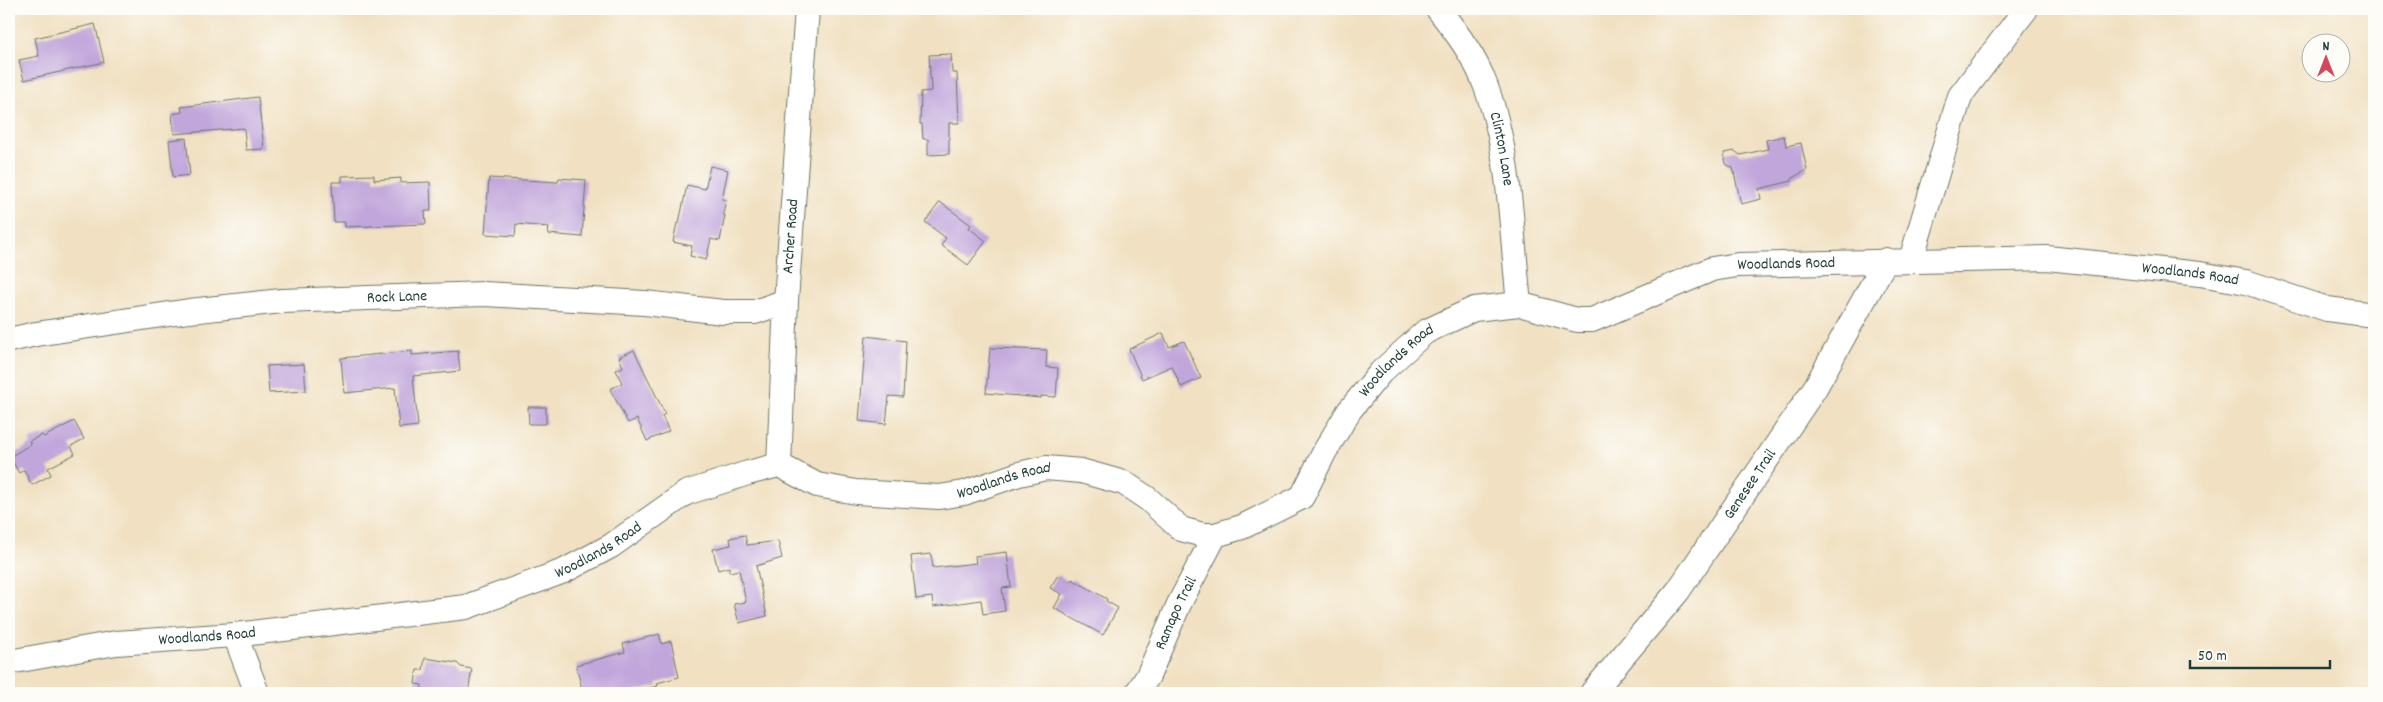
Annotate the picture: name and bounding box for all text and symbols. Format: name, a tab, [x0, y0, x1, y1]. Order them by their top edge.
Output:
north arrow	[2300, 32, 2350, 82]
text: N	[2323, 37, 2330, 57]
street label: Clinton Lane	[1483, 109, 1519, 187]
street label: Archer Road	[776, 198, 805, 275]
street label: Woodlands Road	[1737, 251, 1835, 277]
street label: Woodlands Road	[2141, 256, 2241, 292]
street label: Rock Lane	[367, 284, 427, 310]
street label: Woodlands Road	[1353, 318, 1437, 402]
street label: Genesee Trail	[1718, 444, 1782, 524]
street label: Woodlands Road	[955, 456, 1052, 505]
street label: Woodlands Road	[552, 516, 647, 585]
street label: Ramapo Trail	[1149, 572, 1203, 654]
street label: Woodlands Road	[158, 621, 257, 652]
scale bar	[2190, 637, 2330, 669]
text: 50 m	[2198, 646, 2227, 668]

